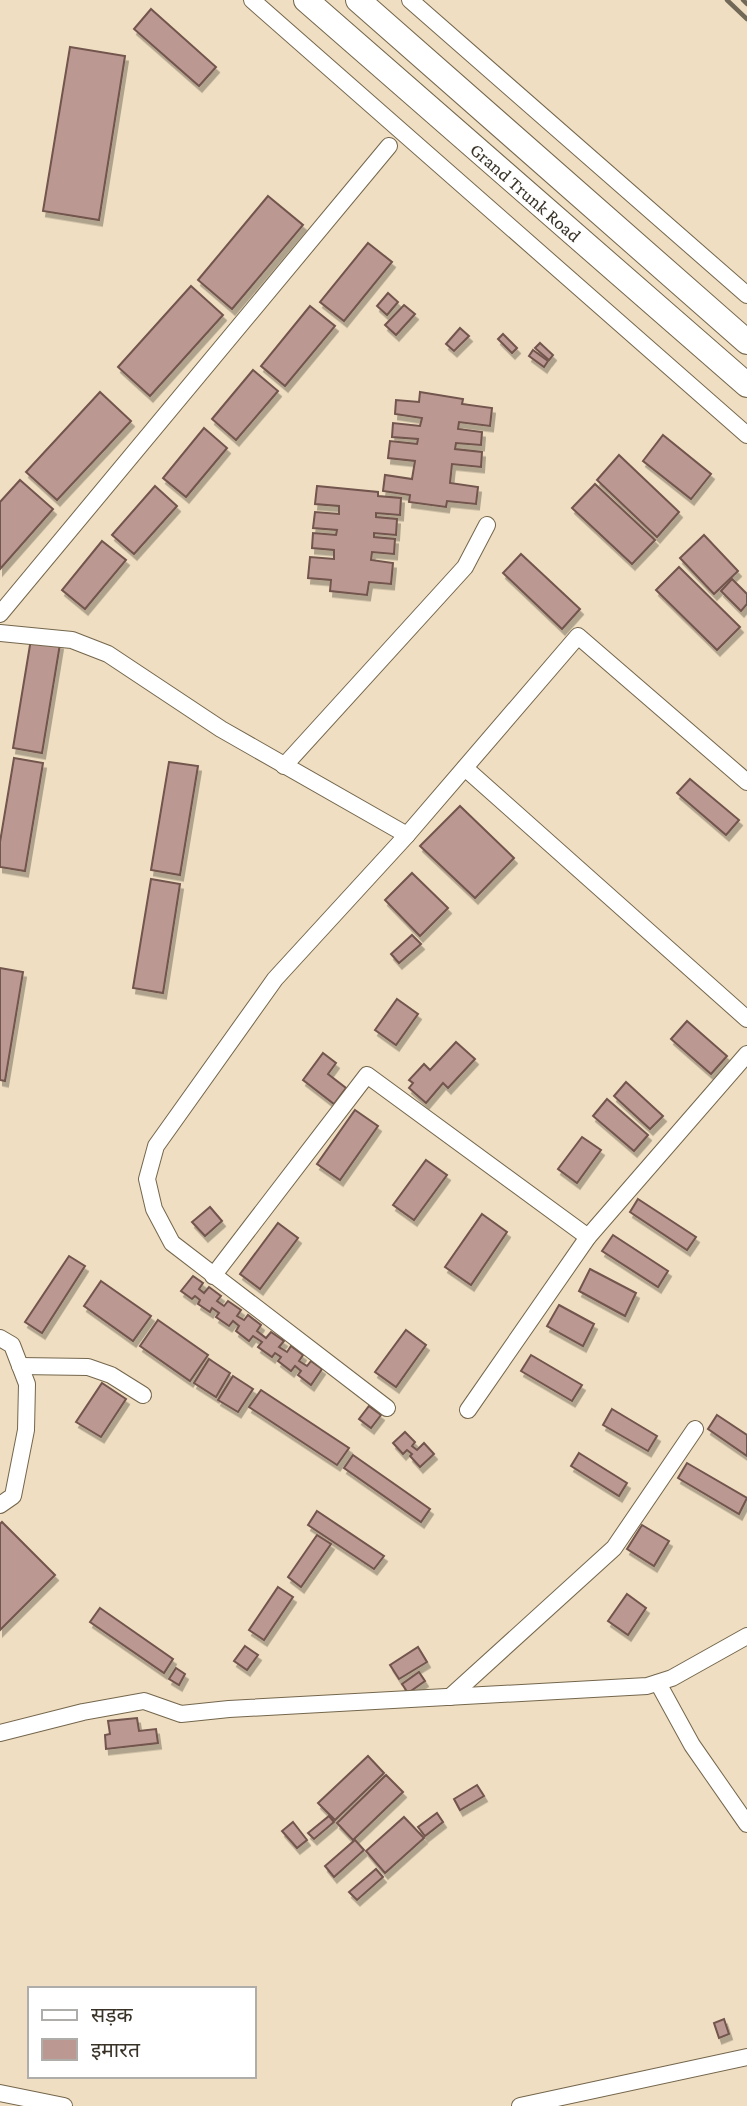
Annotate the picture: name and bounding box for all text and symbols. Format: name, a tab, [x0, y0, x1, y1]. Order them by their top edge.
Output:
street label: Grand Trunk Road	[466, 138, 585, 246]
legend	[28, 1987, 256, 2078]
text: सड़क	[91, 2003, 133, 2027]
text: इमारत	[91, 2038, 141, 2062]

